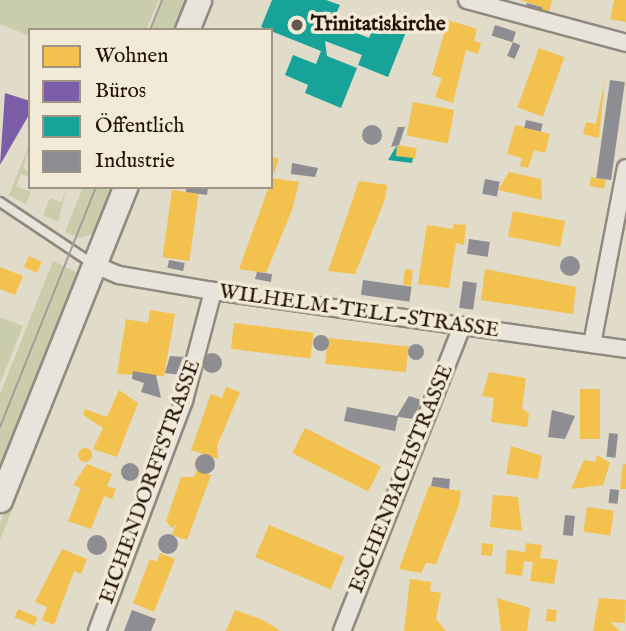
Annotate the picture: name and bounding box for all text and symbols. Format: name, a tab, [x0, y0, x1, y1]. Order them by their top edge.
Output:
place label: Trinitatiskirche	[311, 12, 446, 38]
marker: Trinitatiskirche	[289, 17, 305, 33]
legend	[28, 28, 273, 189]
text: Wohnen	[95, 43, 168, 70]
text: Büros	[95, 78, 146, 105]
text: Öffentlich	[95, 113, 184, 140]
text: Industrie	[95, 148, 175, 175]
street label: WILHELM-TELL-STRASSE	[217, 280, 501, 344]
street label: EICHENDORFFSTRASSE	[95, 357, 207, 607]
street label: ESCHENBACHSTRASSE	[345, 361, 459, 597]

